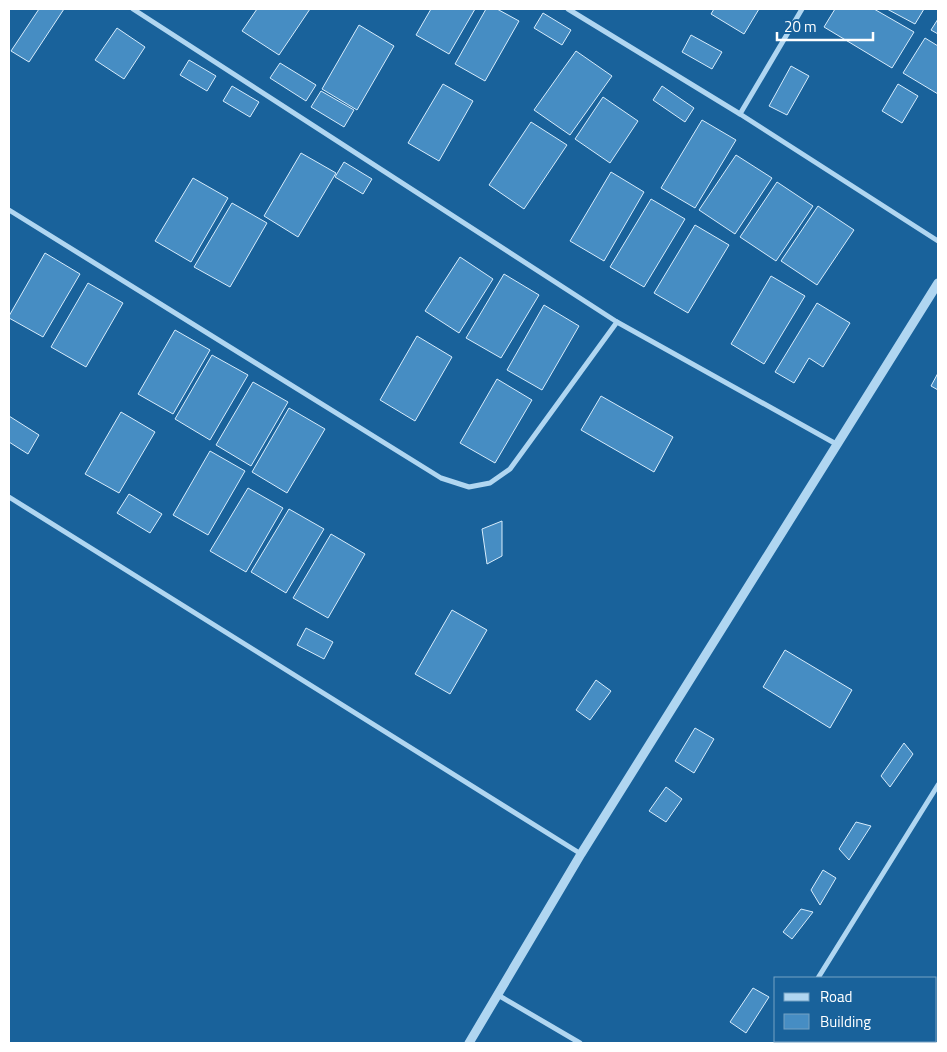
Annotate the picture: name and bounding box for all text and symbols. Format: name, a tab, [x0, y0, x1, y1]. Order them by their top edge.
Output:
scale bar	[777, 10, 873, 42]
text: 20 m	[784, 15, 817, 38]
legend	[774, 977, 937, 1042]
text: Road	[820, 985, 852, 1008]
text: Building	[820, 1010, 871, 1033]

